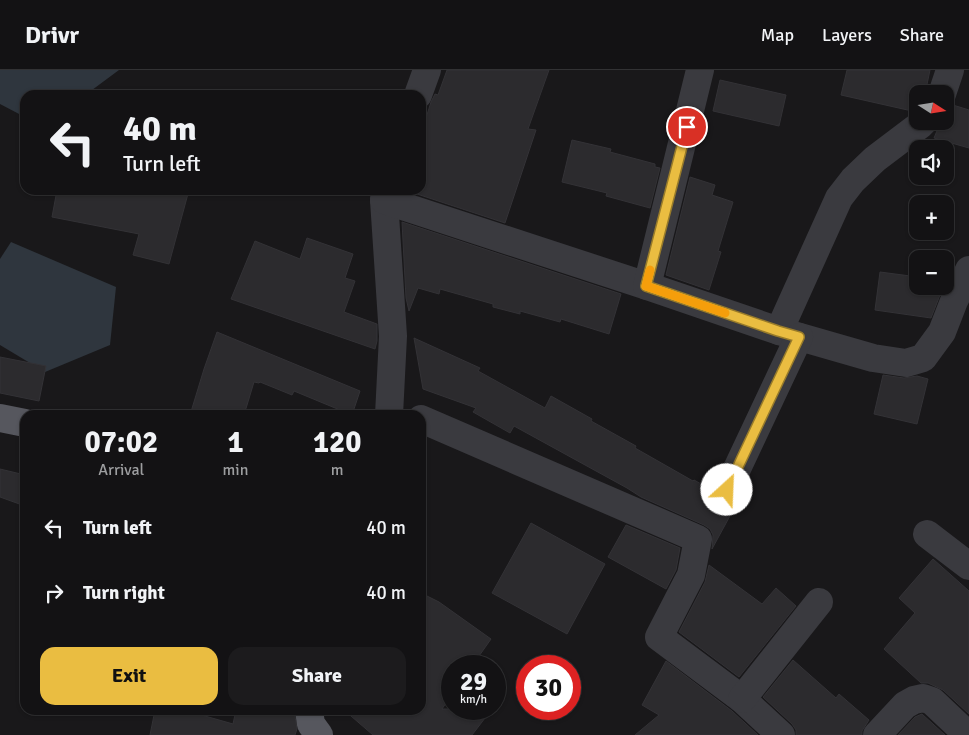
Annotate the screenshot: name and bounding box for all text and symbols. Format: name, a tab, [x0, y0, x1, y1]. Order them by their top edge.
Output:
text: Drivr	[25, 20, 79, 50]
text: Map	[761, 24, 794, 46]
text: Layers	[822, 24, 872, 46]
text: Share	[900, 24, 944, 46]
north arrow	[909, 85, 954, 130]
map controls	[909, 85, 954, 295]
pin	[666, 106, 708, 148]
text: 40 m	[123, 107, 197, 150]
icon: left	[40, 110, 105, 175]
icon: arrive	[673, 113, 701, 141]
button: sound	[909, 140, 954, 185]
text: Turn left	[123, 150, 201, 177]
button: +	[909, 195, 954, 240]
button: −	[909, 250, 954, 295]
text: 07:02	[84, 424, 158, 461]
text: 1	[227, 424, 244, 461]
text: 120	[313, 424, 361, 461]
text: Arrival	[98, 460, 144, 480]
text: min	[223, 460, 248, 480]
text: m	[331, 460, 344, 480]
position arrow	[700, 463, 752, 515]
icon: left	[40, 514, 68, 542]
text: Turn left	[83, 516, 152, 540]
text: 40 m	[366, 516, 406, 540]
icon: right	[40, 579, 68, 607]
text: Turn right	[83, 581, 165, 605]
text: 40 m	[366, 581, 406, 605]
button: Exit	[40, 647, 218, 705]
button: Share	[228, 647, 406, 705]
speed limit sign: 30	[516, 655, 581, 720]
text: 29	[460, 666, 487, 697]
text: km/h	[460, 692, 487, 707]

